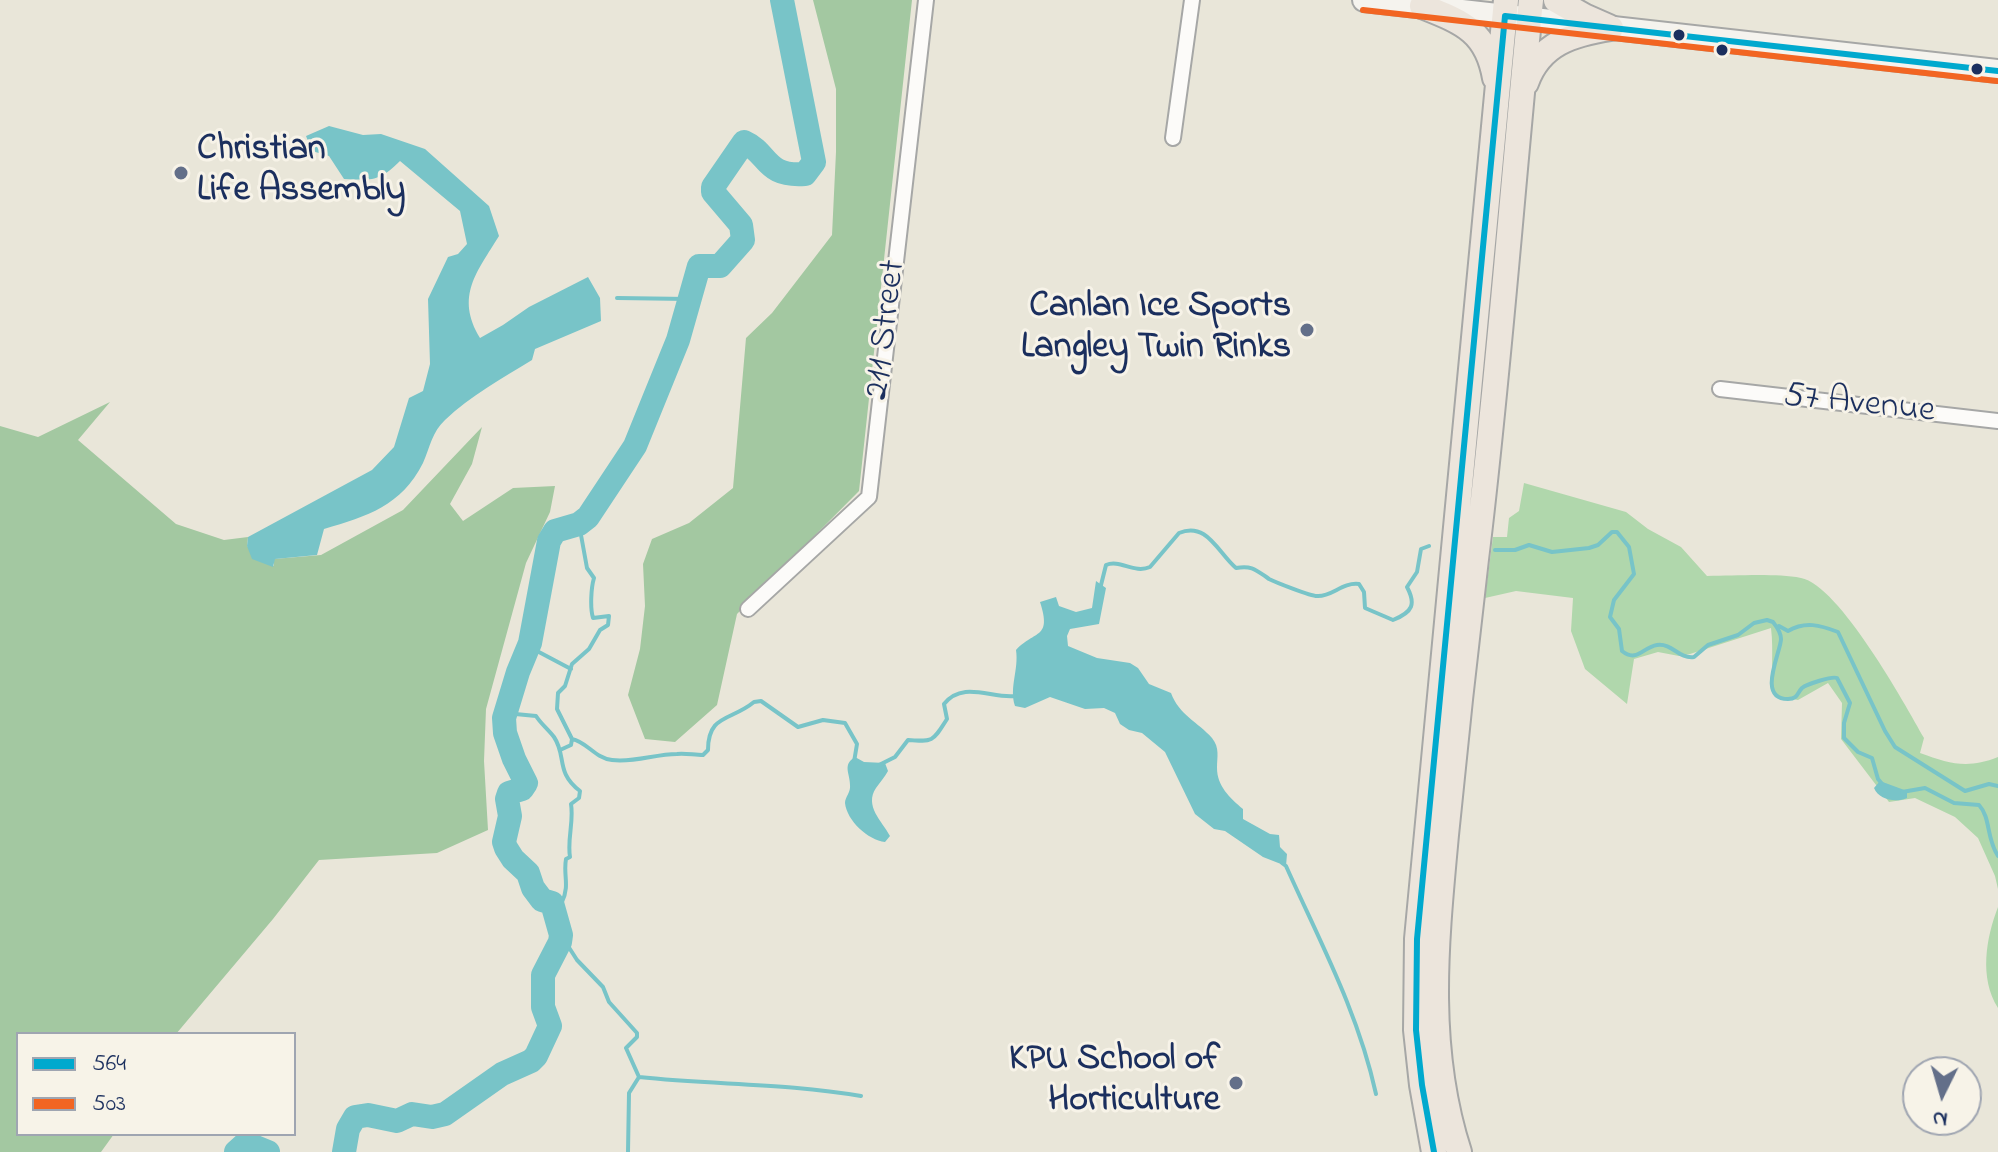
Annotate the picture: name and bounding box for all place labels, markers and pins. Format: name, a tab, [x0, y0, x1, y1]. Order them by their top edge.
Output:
unlabelled marker	[1671, 27, 1687, 43]
unlabelled marker	[1714, 42, 1730, 58]
unlabelled marker	[1969, 61, 1985, 77]
place label: Christian Life Assembly	[197, 130, 406, 215]
marker: Christian Life Assembly	[172, 164, 190, 182]
place label: Canlan Ice Sports Langley Twin Rinks	[1021, 287, 1291, 372]
marker: Canlan Ice Sports Langley Twin Rinks	[1298, 321, 1316, 339]
place label: KPU School of Horticulture	[1009, 1040, 1220, 1125]
marker: KPU School of Horticulture	[1227, 1074, 1245, 1092]

